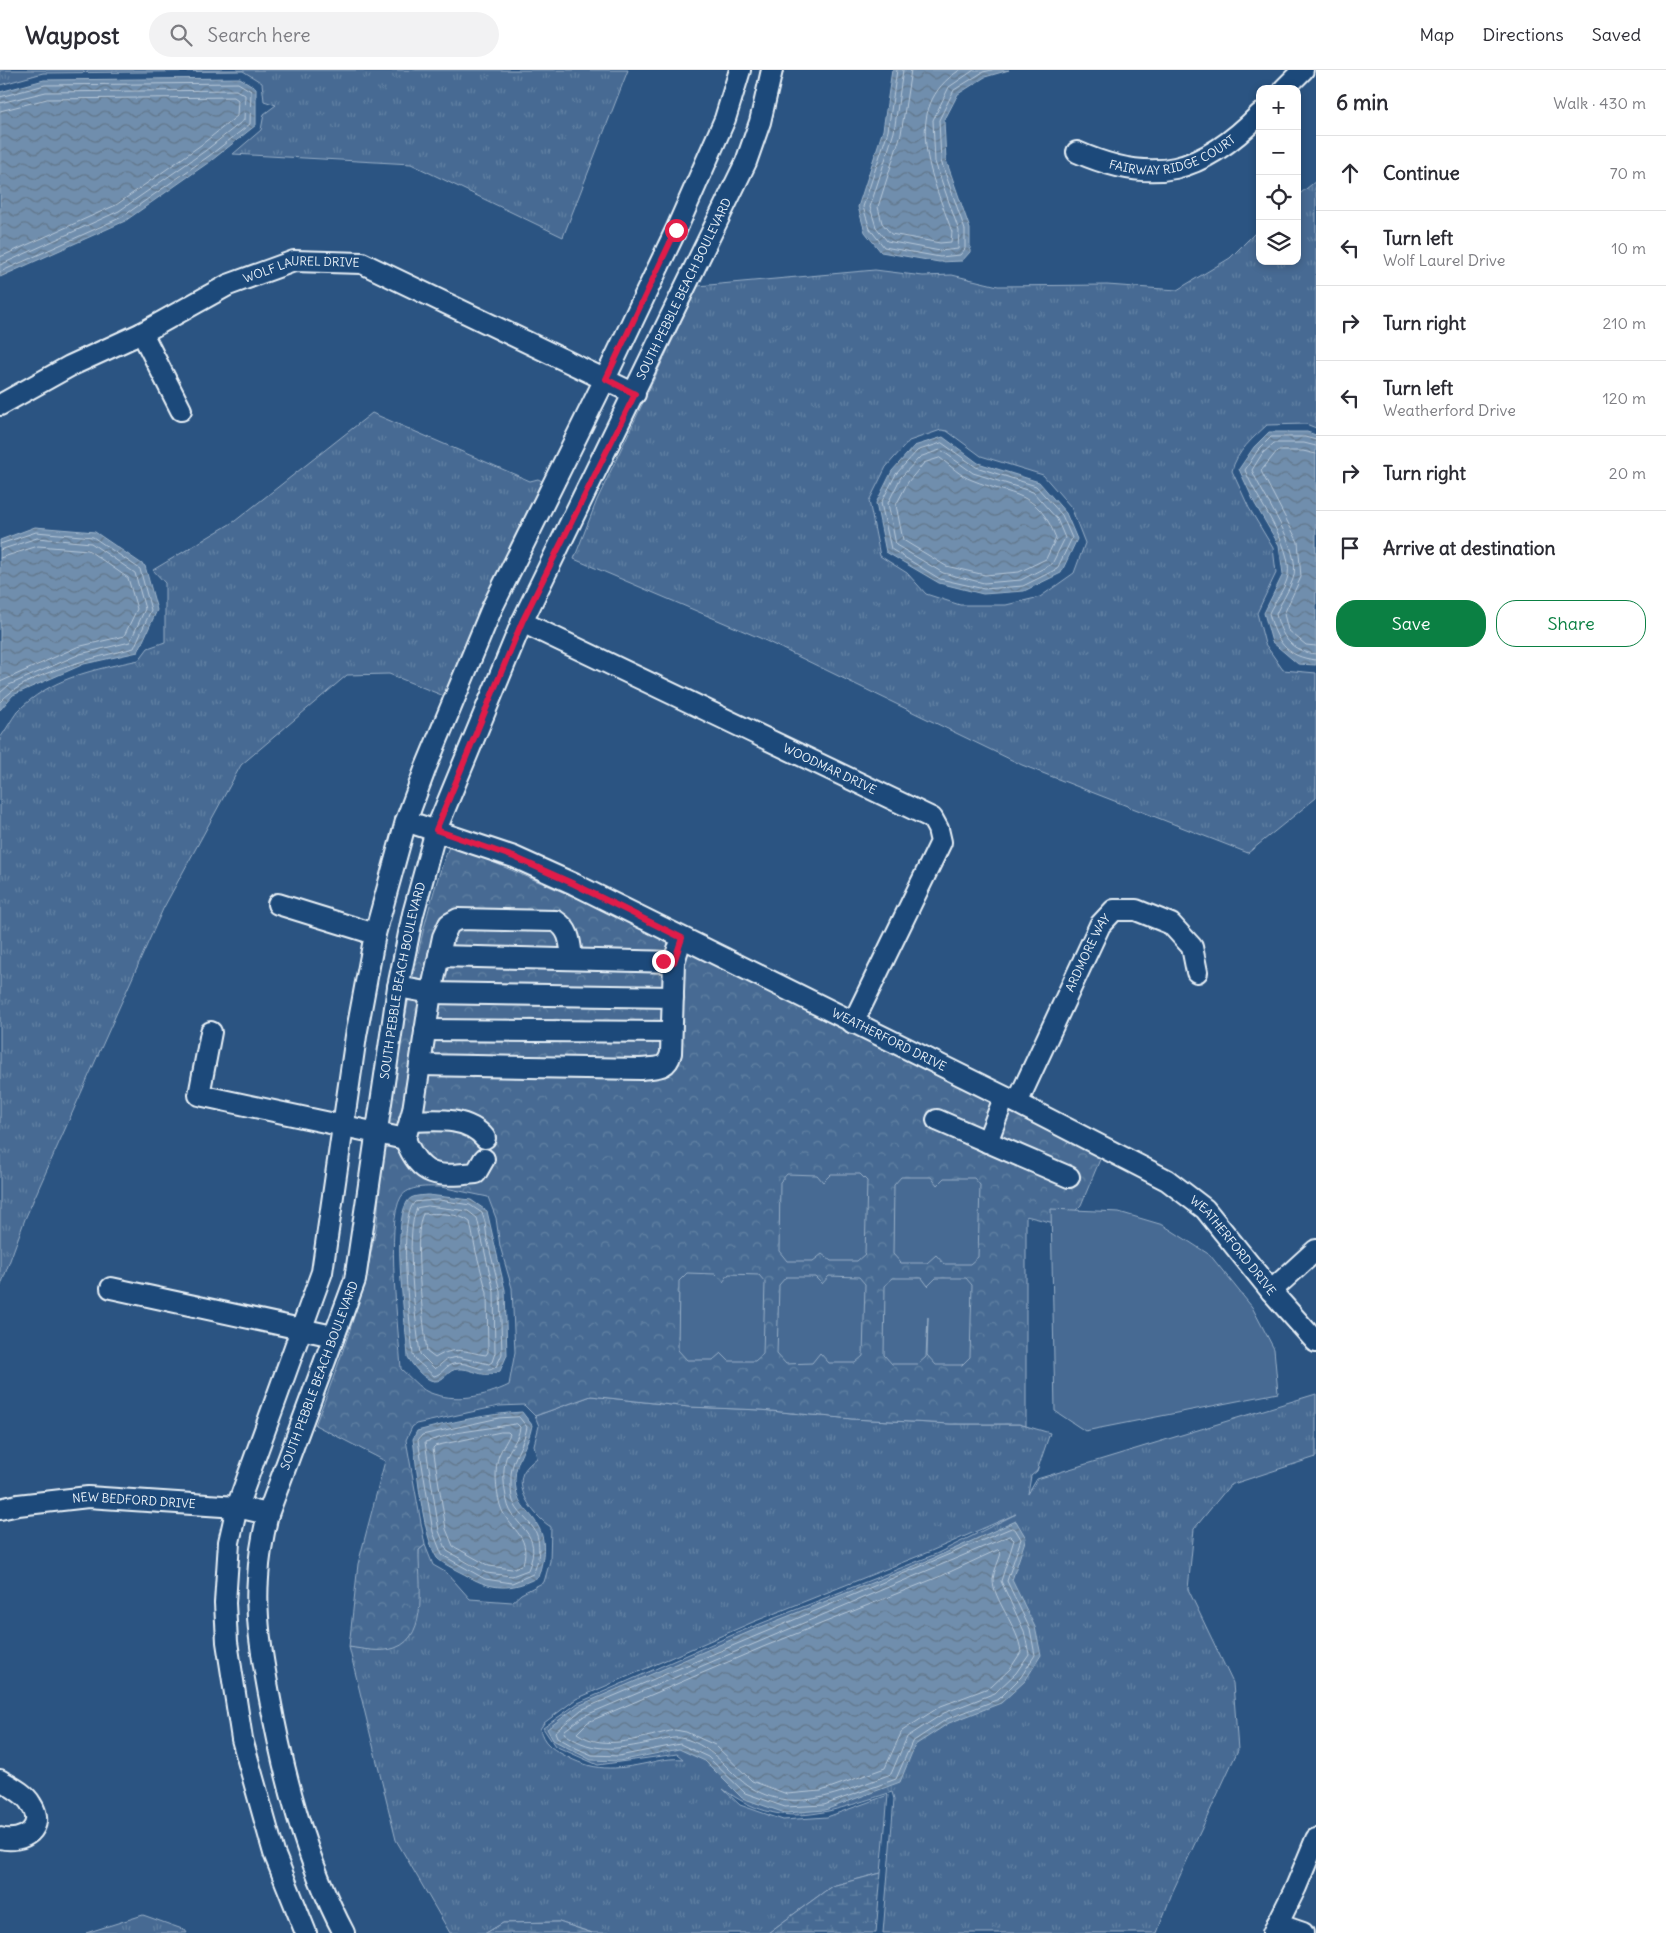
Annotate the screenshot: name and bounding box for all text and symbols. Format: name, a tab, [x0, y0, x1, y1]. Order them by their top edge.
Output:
search box	[149, 12, 499, 57]
text: Waypost	[25, 20, 119, 50]
icon: search	[167, 21, 195, 49]
text: Search here	[207, 23, 310, 47]
text: Map	[1419, 23, 1454, 46]
text: Directions	[1482, 23, 1564, 46]
text: Saved	[1592, 23, 1641, 46]
map controls	[1256, 85, 1301, 265]
button: +	[1256, 85, 1301, 130]
text: 6 min	[1336, 89, 1388, 116]
text: Walk · 430 m	[1553, 93, 1646, 113]
button: −	[1256, 130, 1301, 175]
street label: FAIRWAY RIDGE COURT	[1108, 132, 1238, 178]
icon: ahead	[1336, 159, 1364, 187]
text: Continue	[1383, 161, 1460, 185]
text: 70 m	[1610, 163, 1646, 183]
button: locate	[1256, 175, 1301, 220]
street label: SOUTH PEBBLE BEACH BOULEVARD	[633, 195, 734, 382]
route start	[665, 219, 688, 242]
button: layers	[1256, 220, 1301, 265]
text: Turn left	[1383, 226, 1453, 250]
icon: left	[1336, 234, 1364, 262]
text: 10 m	[1611, 238, 1646, 258]
text: Wolf Laurel Drive	[1383, 250, 1506, 270]
street label: WOLF LAUREL DRIVE	[241, 253, 360, 286]
icon: right	[1336, 309, 1364, 337]
text: Turn right	[1383, 311, 1466, 335]
text: 210 m	[1603, 313, 1646, 333]
text: Turn left	[1383, 376, 1453, 400]
icon: left	[1336, 384, 1364, 412]
text: 120 m	[1603, 388, 1646, 408]
text: Weatherford Drive	[1383, 400, 1516, 420]
icon: right	[1336, 459, 1364, 487]
text: Turn right	[1383, 461, 1466, 485]
text: 20 m	[1609, 463, 1646, 483]
icon: arrive	[1336, 534, 1364, 562]
text: Arrive at destination	[1383, 536, 1556, 560]
button: Save	[1336, 600, 1486, 647]
button: Share	[1496, 600, 1646, 647]
street label: WOODMAR DRIVE	[781, 740, 879, 797]
street label: SOUTH PEBBLE BEACH BOULEVARD	[377, 880, 428, 1080]
street label: ARDMORE WAY	[1062, 910, 1114, 994]
route end	[652, 950, 675, 973]
street label: WEATHERFORD DRIVE	[830, 1005, 949, 1074]
street label: WEATHERFORD DRIVE	[1187, 1192, 1279, 1298]
street label: SOUTH PEBBLE BEACH BOULEVARD	[277, 1279, 361, 1472]
street label: NEW BEDFORD DRIVE	[71, 1489, 196, 1511]

